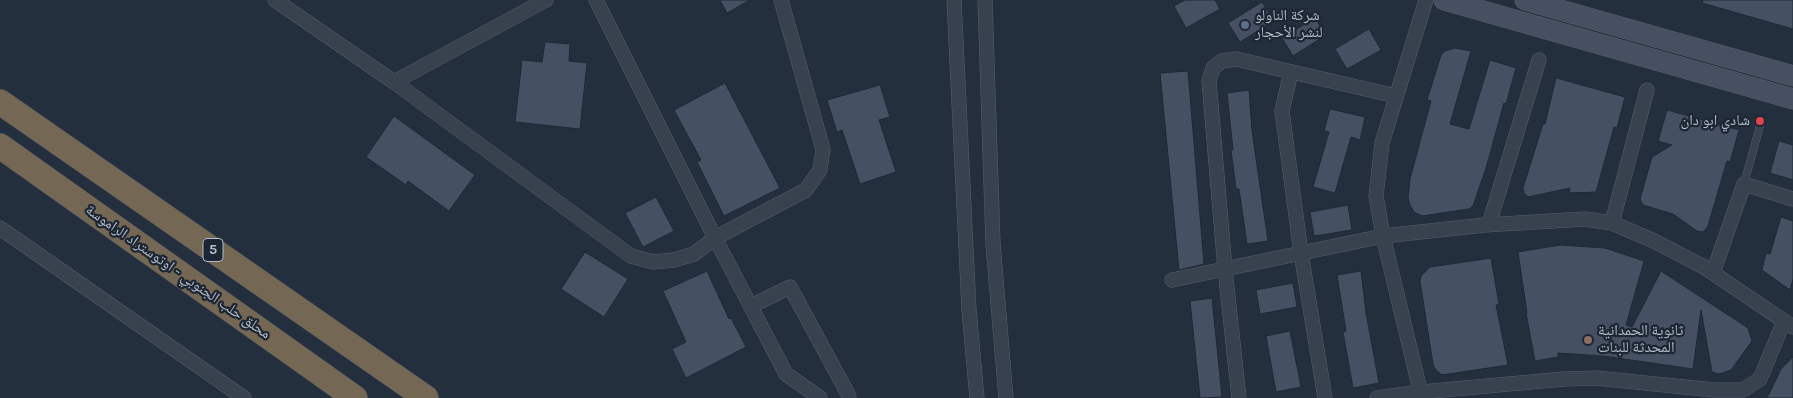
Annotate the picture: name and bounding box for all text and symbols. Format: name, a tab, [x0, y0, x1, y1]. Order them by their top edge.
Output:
place label: شركة الناولو لنشر الأحجار	[1255, 7, 1323, 42]
marker: شركة الناولو لنشر الأحجار	[1239, 19, 1251, 31]
place label: شادي ابو دان	[1680, 112, 1750, 130]
marker: شادي ابو دان	[1754, 115, 1766, 127]
street label: محلق حلب الجنوبي - اوتوستراد الراموسة	[82, 201, 274, 343]
road number: 5	[203, 238, 223, 262]
place label: ثانوية الحمدانية المحدثة للبنات	[1598, 322, 1683, 357]
marker: ثانوية الحمدانية المحدثة للبنات	[1582, 334, 1594, 346]

